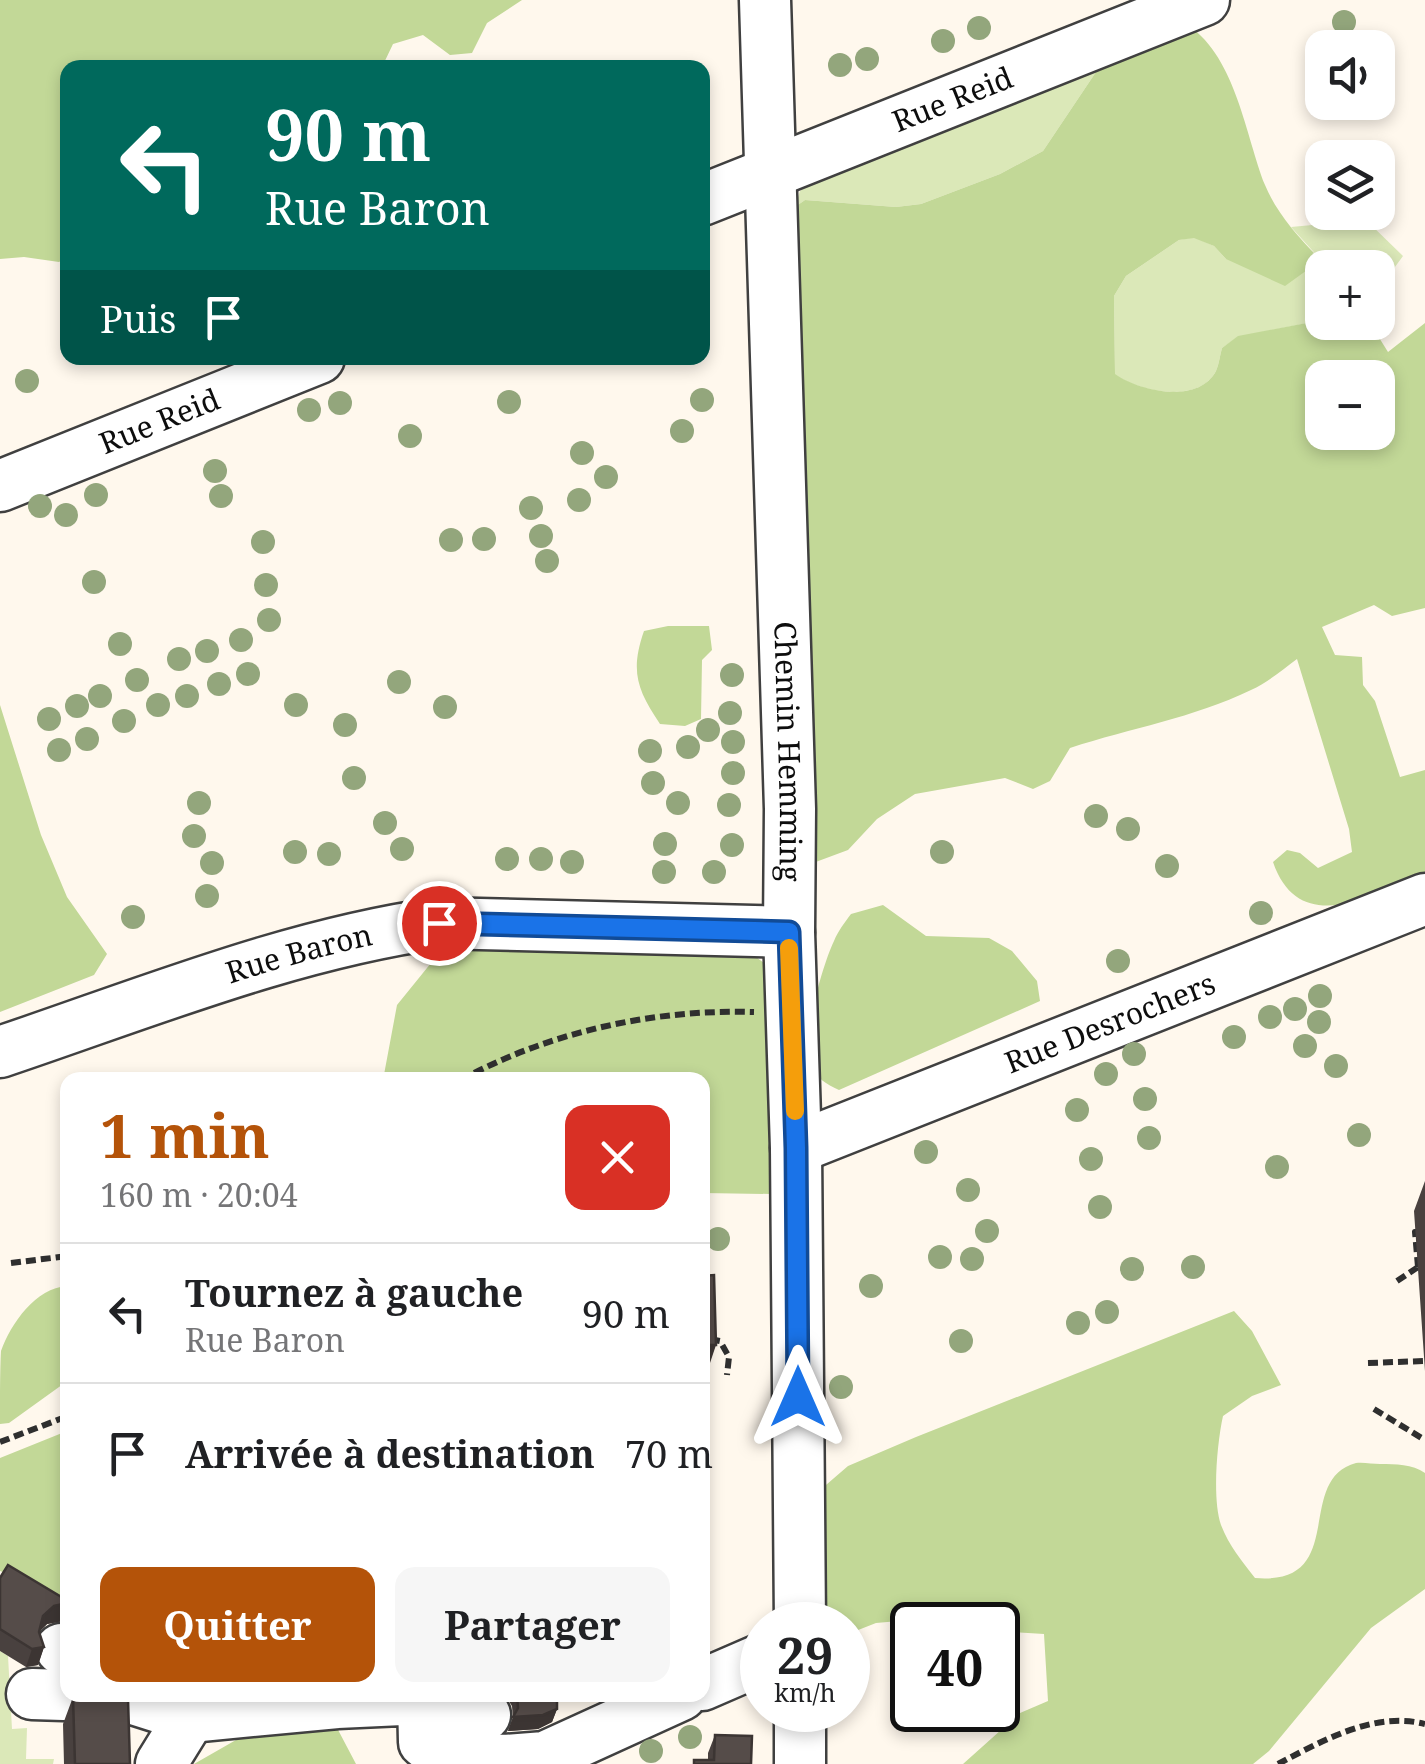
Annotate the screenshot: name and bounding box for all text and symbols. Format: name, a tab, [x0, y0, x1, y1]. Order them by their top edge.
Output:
map controls	[1305, 30, 1395, 450]
button: sound	[1305, 30, 1395, 120]
street label: Rue Reid	[886, 56, 1019, 141]
text: 90 m	[265, 86, 431, 182]
icon: left	[100, 100, 230, 230]
button: layers	[1305, 140, 1395, 230]
text: Rue Baron	[265, 177, 490, 238]
button: +	[1305, 250, 1395, 340]
icon: arrive	[196, 290, 251, 345]
text: Puis	[100, 292, 176, 344]
button: −	[1305, 360, 1395, 450]
street label: Rue Reid	[93, 378, 225, 463]
street label: Chemin Hemming	[765, 621, 812, 882]
pin	[397, 881, 482, 966]
icon: arrive	[412, 896, 467, 951]
street label: Rue Baron	[220, 913, 376, 992]
street label: Rue Desrochers	[998, 962, 1221, 1082]
text: 1 min	[100, 1094, 270, 1176]
button: close	[565, 1105, 670, 1210]
text: 160 m · 20:04	[100, 1173, 298, 1216]
text: Tournez à gauche	[185, 1266, 523, 1318]
icon: left	[100, 1286, 155, 1341]
text: 90 m	[582, 1287, 670, 1339]
text: Rue Baron	[185, 1318, 345, 1361]
position arrow	[746, 1345, 850, 1449]
icon: arrive	[100, 1426, 155, 1481]
text: Arrivée à destination	[185, 1427, 595, 1479]
text: 70 m	[625, 1427, 713, 1479]
button: Quitter	[100, 1567, 375, 1682]
button: Partager	[395, 1567, 670, 1682]
speed limit sign: 40	[890, 1602, 1020, 1732]
text: 29	[777, 1621, 833, 1689]
text: km/h	[774, 1675, 836, 1709]

